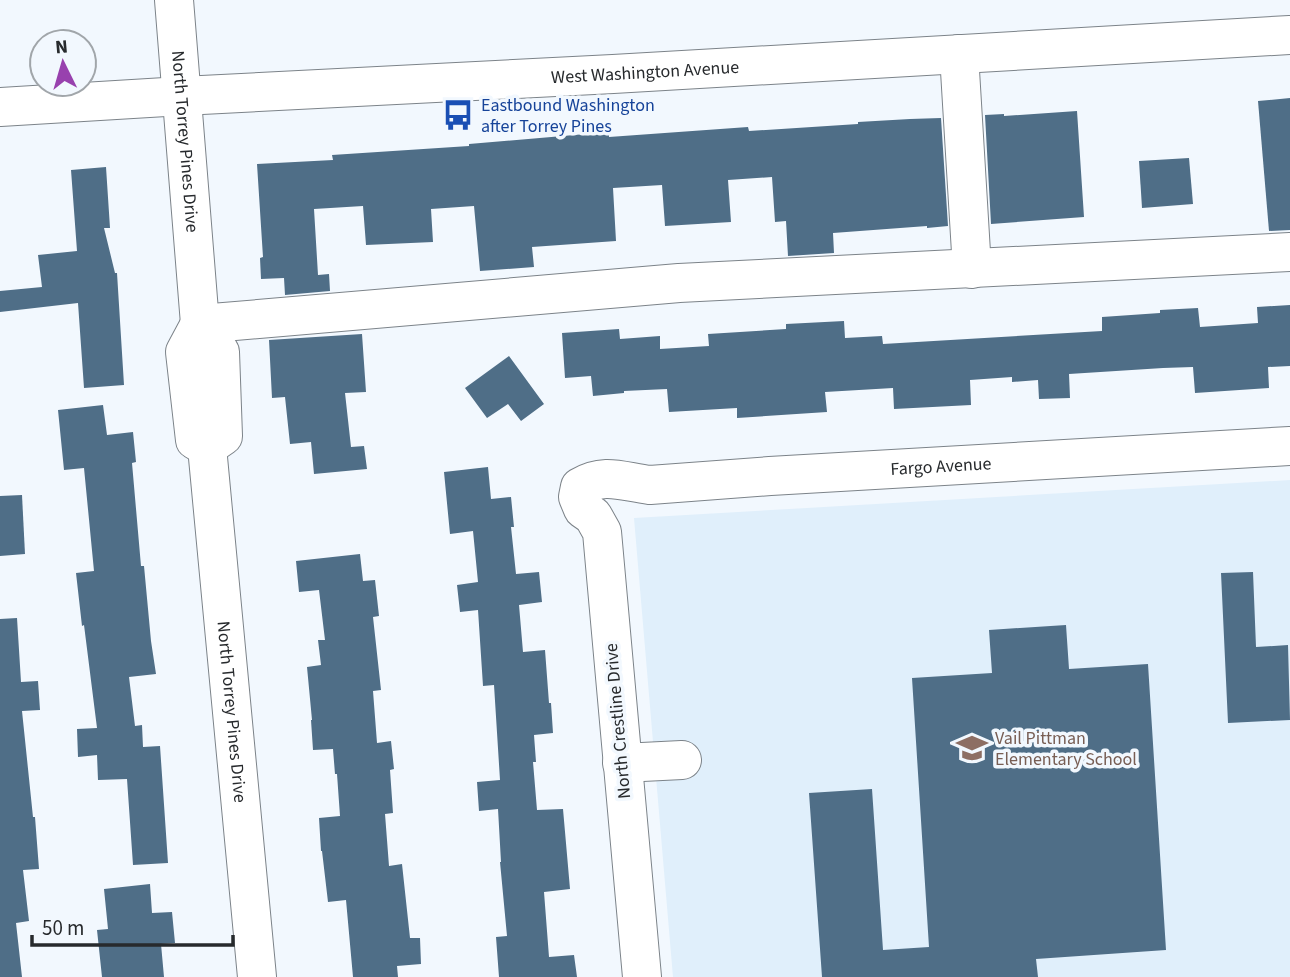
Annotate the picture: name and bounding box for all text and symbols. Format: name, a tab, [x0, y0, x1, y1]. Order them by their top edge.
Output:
north arrow	[28, 28, 98, 98]
text: N	[54, 34, 69, 62]
street label: North Torrey Pines Drive	[166, 50, 205, 234]
street label: West Washington Avenue	[550, 54, 740, 90]
place label: Eastbound Washington after Torrey Pines	[481, 93, 655, 139]
bus stop icon: Eastbound Washington after Torrey Pines	[441, 98, 475, 132]
street label: Fargo Avenue	[890, 451, 992, 482]
street label: North Torrey Pines Drive	[211, 620, 253, 804]
street label: North Crestline Drive	[599, 642, 637, 800]
place label: Vail Pittman Elementary School	[995, 726, 1137, 772]
school or university icon: Vail Pittman Elementary School	[955, 731, 989, 765]
scale bar	[32, 904, 233, 948]
text: 50 m	[42, 913, 84, 943]

